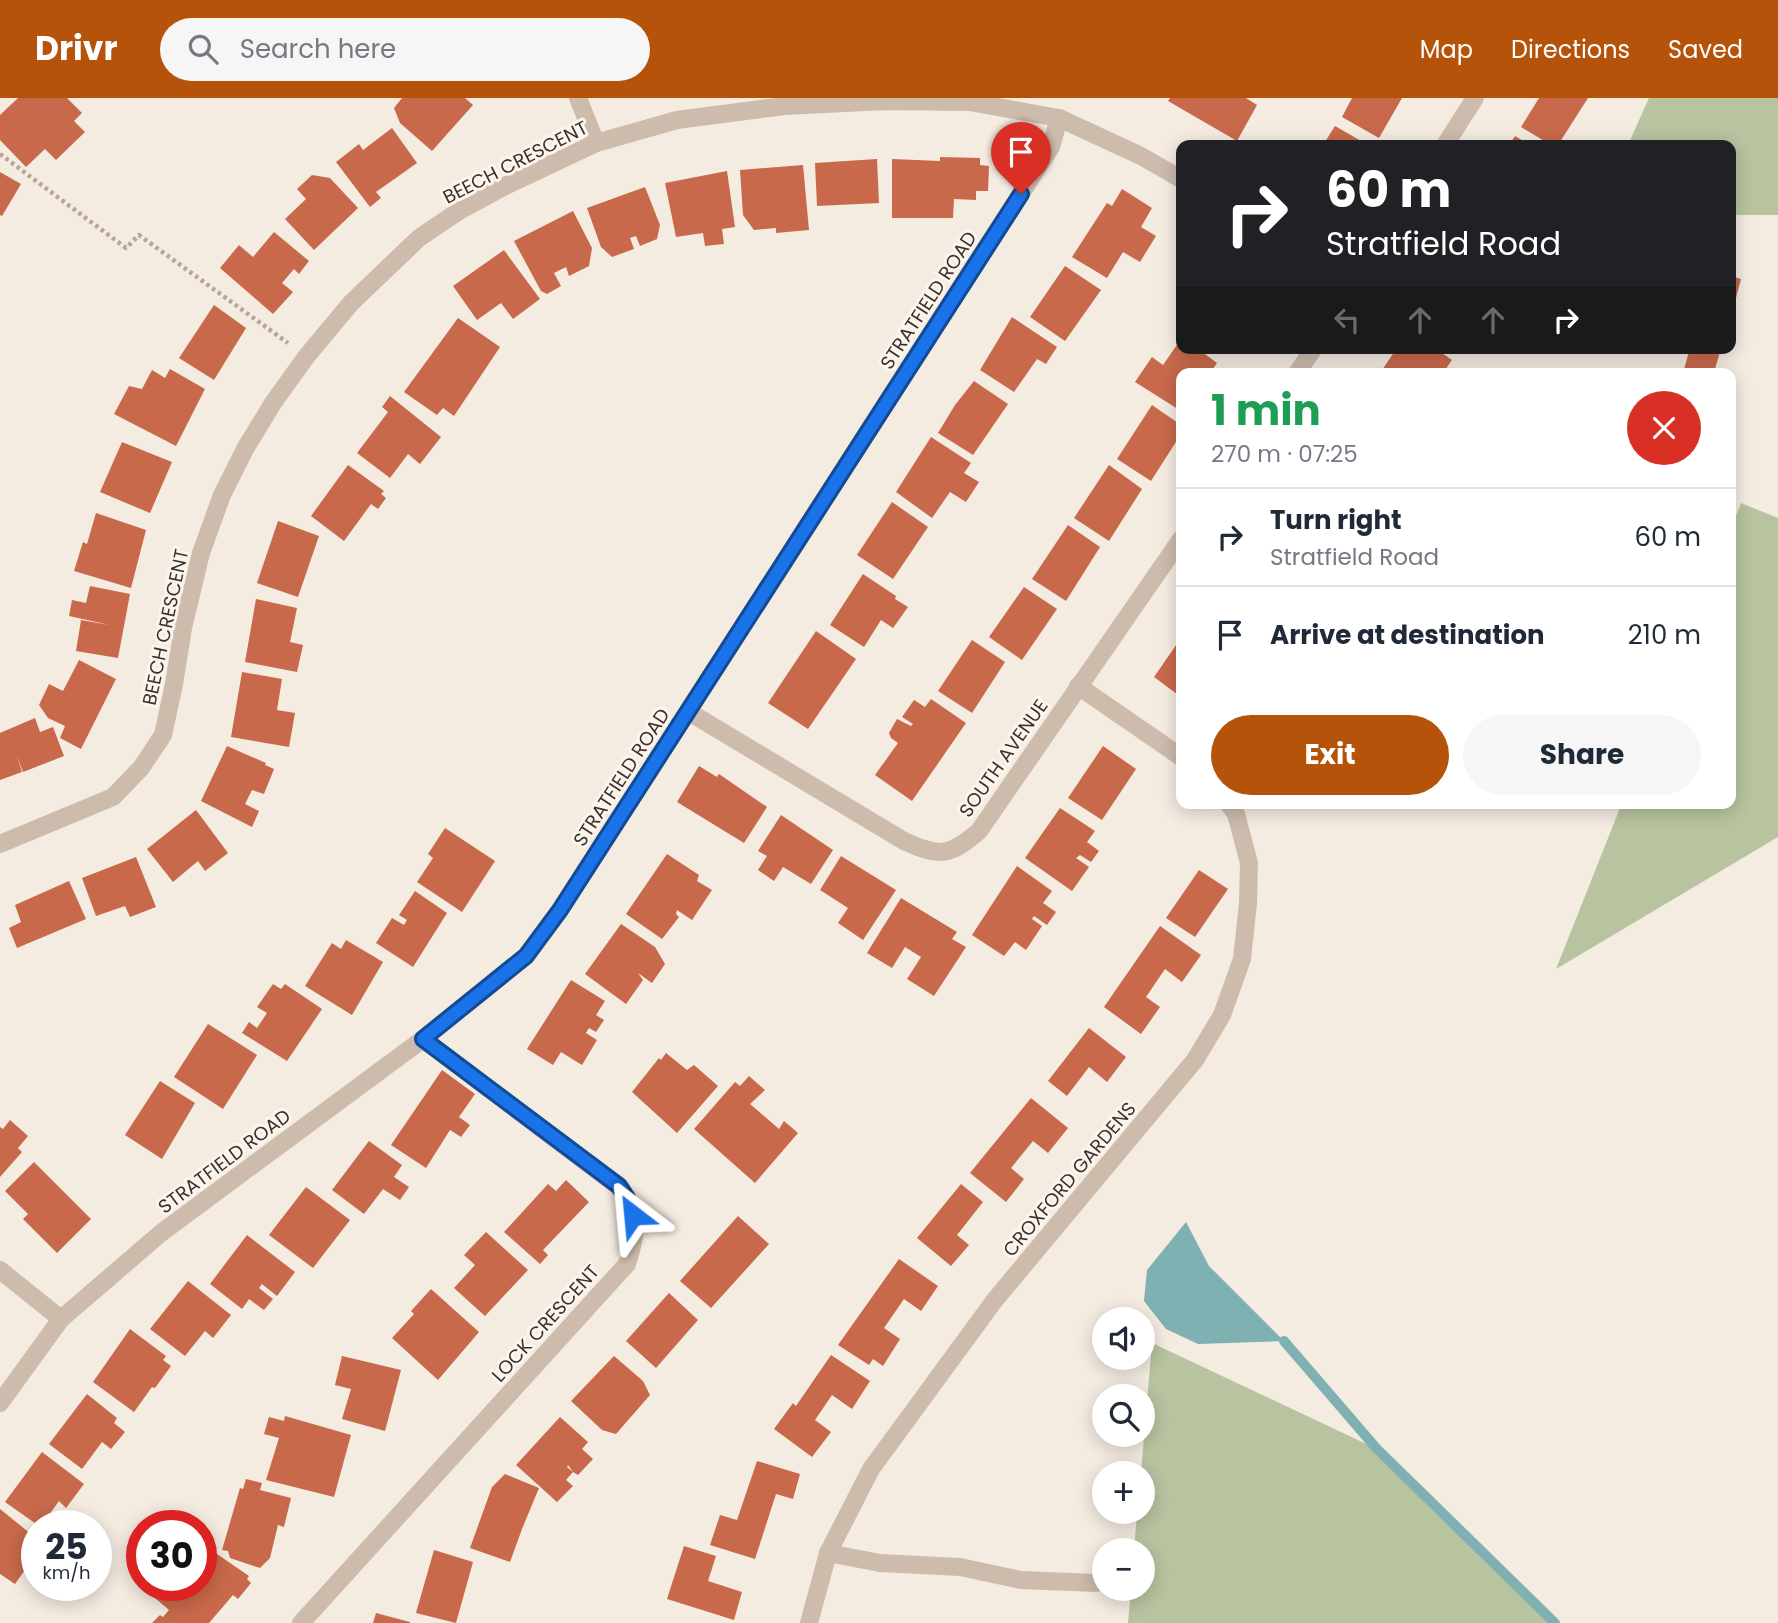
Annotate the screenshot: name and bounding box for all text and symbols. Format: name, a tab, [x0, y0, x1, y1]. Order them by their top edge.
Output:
search box	[160, 18, 650, 81]
text: Drivr	[35, 25, 118, 72]
icon: search	[184, 30, 222, 68]
text: Search here	[240, 31, 396, 67]
text: Map	[1420, 33, 1473, 66]
text: Directions	[1511, 33, 1630, 66]
text: Saved	[1668, 33, 1743, 66]
street label: BEECH CRESCENT	[438, 114, 592, 211]
pin	[991, 122, 1051, 194]
icon: arrive	[1002, 133, 1040, 171]
text: 60 m	[1326, 156, 1451, 224]
icon: right	[1211, 168, 1302, 259]
text: Stratfield Road	[1326, 221, 1561, 266]
street label: STRATFIELD ROAD	[874, 226, 983, 375]
icon: left	[1328, 301, 1366, 339]
icon: ahead	[1401, 301, 1439, 339]
icon: ahead	[1474, 301, 1512, 339]
icon: right	[1547, 301, 1585, 339]
text: 1 min	[1211, 381, 1321, 440]
button: close	[1627, 391, 1701, 465]
text: 270 m · 07:25	[1211, 438, 1358, 470]
text: Turn right	[1270, 502, 1402, 538]
icon: right	[1211, 518, 1249, 556]
text: 60 m	[1634, 519, 1701, 555]
text: Stratfield Road	[1270, 541, 1439, 573]
street label: BEECH CRESCENT	[136, 546, 195, 708]
icon: arrive	[1211, 616, 1249, 654]
text: Arrive at destination	[1270, 617, 1545, 653]
text: 210 m	[1628, 617, 1701, 653]
street label: SOUTH AVENUE	[953, 694, 1054, 823]
street label: STRATFIELD ROAD	[567, 703, 676, 852]
button: Exit	[1211, 715, 1449, 795]
button: Share	[1463, 715, 1701, 795]
street label: CROXFORD GARDENS	[997, 1096, 1142, 1262]
street label: STRATFIELD ROAD	[152, 1103, 296, 1220]
position arrow	[596, 1178, 670, 1252]
street label: LOCK CRESCENT	[485, 1259, 605, 1388]
map controls	[1092, 1307, 1155, 1601]
button: sound	[1092, 1307, 1155, 1370]
button: search	[1092, 1384, 1155, 1447]
button: +	[1092, 1461, 1155, 1524]
speed limit sign: 30	[126, 1510, 217, 1601]
text: 25	[45, 1522, 88, 1571]
button: −	[1092, 1538, 1155, 1601]
text: km/h	[43, 1560, 90, 1585]

